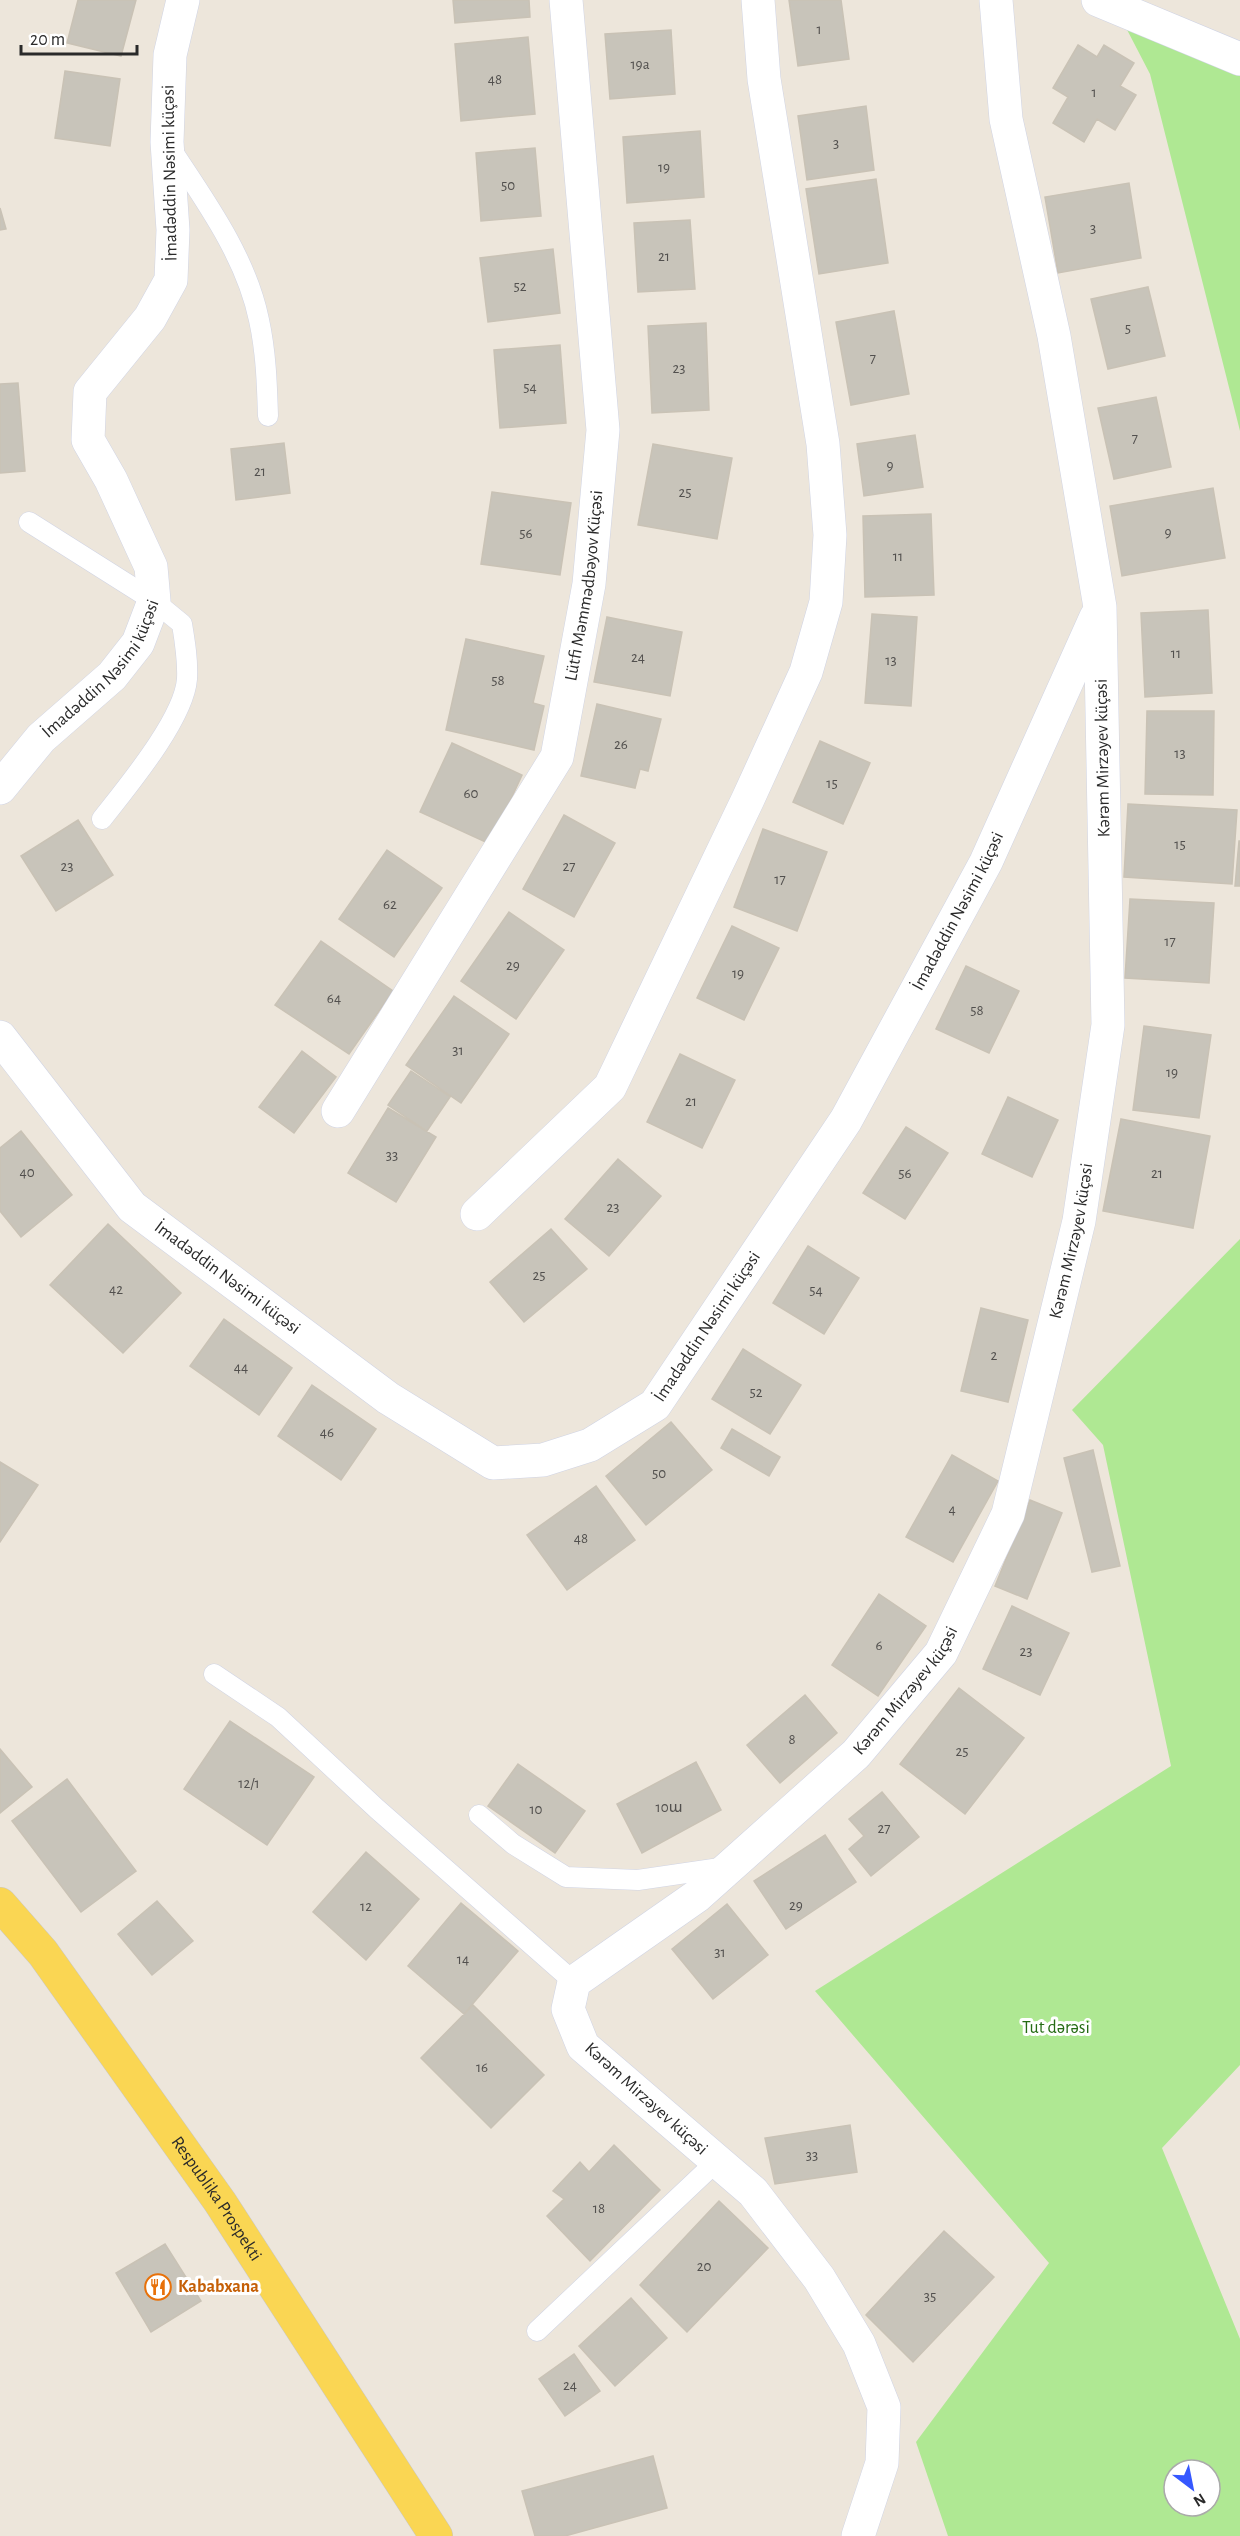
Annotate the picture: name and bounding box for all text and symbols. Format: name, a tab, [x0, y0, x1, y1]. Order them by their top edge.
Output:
scale bar	[21, 18, 136, 56]
house number: 1	[816, 22, 822, 37]
text: 20 m	[30, 31, 65, 49]
house number: 19a	[630, 57, 650, 72]
house number: 48	[488, 72, 502, 87]
street label: İmadəddin Nəsimi küçəsi	[157, 85, 181, 261]
house number: 1	[1091, 85, 1097, 100]
house number: 3	[833, 136, 839, 151]
house number: 19	[658, 160, 670, 175]
house number: 50	[501, 178, 515, 193]
house number: 3	[1090, 221, 1096, 236]
house number: 21	[658, 249, 670, 264]
house number: 52	[513, 279, 527, 294]
house number: 5	[1125, 321, 1131, 336]
house number: 7	[870, 351, 876, 366]
house number: 23	[672, 361, 686, 376]
house number: 54	[523, 380, 537, 395]
house number: 7	[1132, 431, 1138, 446]
house number: 9	[886, 458, 894, 473]
house number: 21	[254, 464, 266, 479]
house number: 25	[678, 485, 692, 500]
street label: Lütfi Məmmədbəyov Küçəsi	[562, 489, 606, 683]
house number: 9	[1164, 525, 1172, 540]
house number: 56	[519, 526, 533, 541]
house number: 11	[893, 549, 903, 564]
street label: İmadəddin Nəsimi küçəsi	[37, 597, 163, 742]
house number: 11	[1171, 646, 1181, 661]
house number: 24	[631, 650, 645, 665]
house number: 13	[885, 653, 897, 668]
house number: 58	[491, 673, 505, 688]
street label: Kərəm Mirzəyev küçəsi	[1093, 679, 1113, 837]
house number: 26	[614, 737, 628, 752]
house number: 13	[1174, 746, 1186, 761]
house number: 15	[826, 776, 838, 791]
house number: 60	[464, 786, 479, 801]
street label: İmadəddin Nəsimi küçəsi	[907, 829, 1007, 994]
house number: 15	[1174, 837, 1186, 852]
house number: 23	[60, 859, 74, 874]
house number: 27	[562, 859, 576, 874]
house number: 17	[774, 872, 786, 887]
house number: 62	[383, 897, 397, 912]
house number: 17	[1164, 934, 1176, 949]
house number: 29	[506, 958, 520, 973]
house number: 19	[732, 966, 744, 981]
house number: 64	[327, 991, 341, 1006]
house number: 58	[970, 1003, 984, 1018]
house number: 31	[452, 1043, 464, 1058]
house number: 19	[1166, 1065, 1178, 1080]
house number: 21	[685, 1094, 697, 1109]
house number: 33	[386, 1148, 398, 1163]
street label: Kərəm Mirzəyev küçəsi	[1047, 1162, 1096, 1321]
house number: 40	[19, 1165, 35, 1180]
house number: 56	[898, 1166, 912, 1181]
house number: 21	[1151, 1166, 1163, 1181]
house number: 23	[606, 1200, 620, 1215]
street label: İmadəddin Nəsimi küçəsi	[151, 1216, 303, 1338]
street label: İmadəddin Nəsimi küçəsi	[649, 1248, 764, 1405]
house number: 25	[532, 1268, 546, 1283]
house number: 42	[109, 1282, 123, 1297]
house number: 54	[809, 1283, 823, 1298]
house number: 2	[991, 1348, 998, 1363]
house number: 44	[234, 1360, 248, 1375]
house number: 52	[749, 1385, 763, 1400]
house number: 46	[320, 1425, 334, 1440]
house number: 50	[652, 1466, 666, 1481]
house number: 4	[948, 1502, 956, 1517]
house number: 48	[574, 1531, 588, 1546]
street label: Kərəm Mirzəyev küçəsi	[850, 1624, 961, 1759]
house number: 6	[875, 1638, 883, 1653]
house number: 23	[1019, 1644, 1033, 1659]
house number: 8	[788, 1732, 796, 1747]
house number: 25	[955, 1744, 969, 1759]
house number: 12/1	[238, 1776, 260, 1791]
house number: 10ա	[656, 1800, 682, 1815]
house number: 10	[529, 1802, 543, 1817]
house number: 27	[877, 1821, 891, 1836]
house number: 29	[789, 1898, 803, 1913]
house number: 12	[360, 1899, 372, 1914]
house number: 31	[714, 1945, 726, 1960]
house number: 14	[457, 1952, 469, 1967]
park label: Tut dərəsi	[1022, 2019, 1090, 2037]
street label: Kərəm Mirzəyev küçəsi	[581, 2039, 711, 2159]
house number: 16	[476, 2060, 488, 2075]
street label: Respublika Prospekti	[168, 2133, 265, 2264]
house number: 33	[806, 2148, 818, 2163]
house number: 18	[593, 2201, 605, 2216]
house number: 20	[697, 2259, 711, 2274]
restaurant icon: Kababxana	[143, 2272, 173, 2302]
place label: Kababxana	[178, 2278, 259, 2296]
house number: 35	[924, 2289, 936, 2304]
house number: 24	[563, 2378, 577, 2393]
north arrow	[1162, 2458, 1222, 2518]
text: N	[1190, 2490, 1208, 2510]

